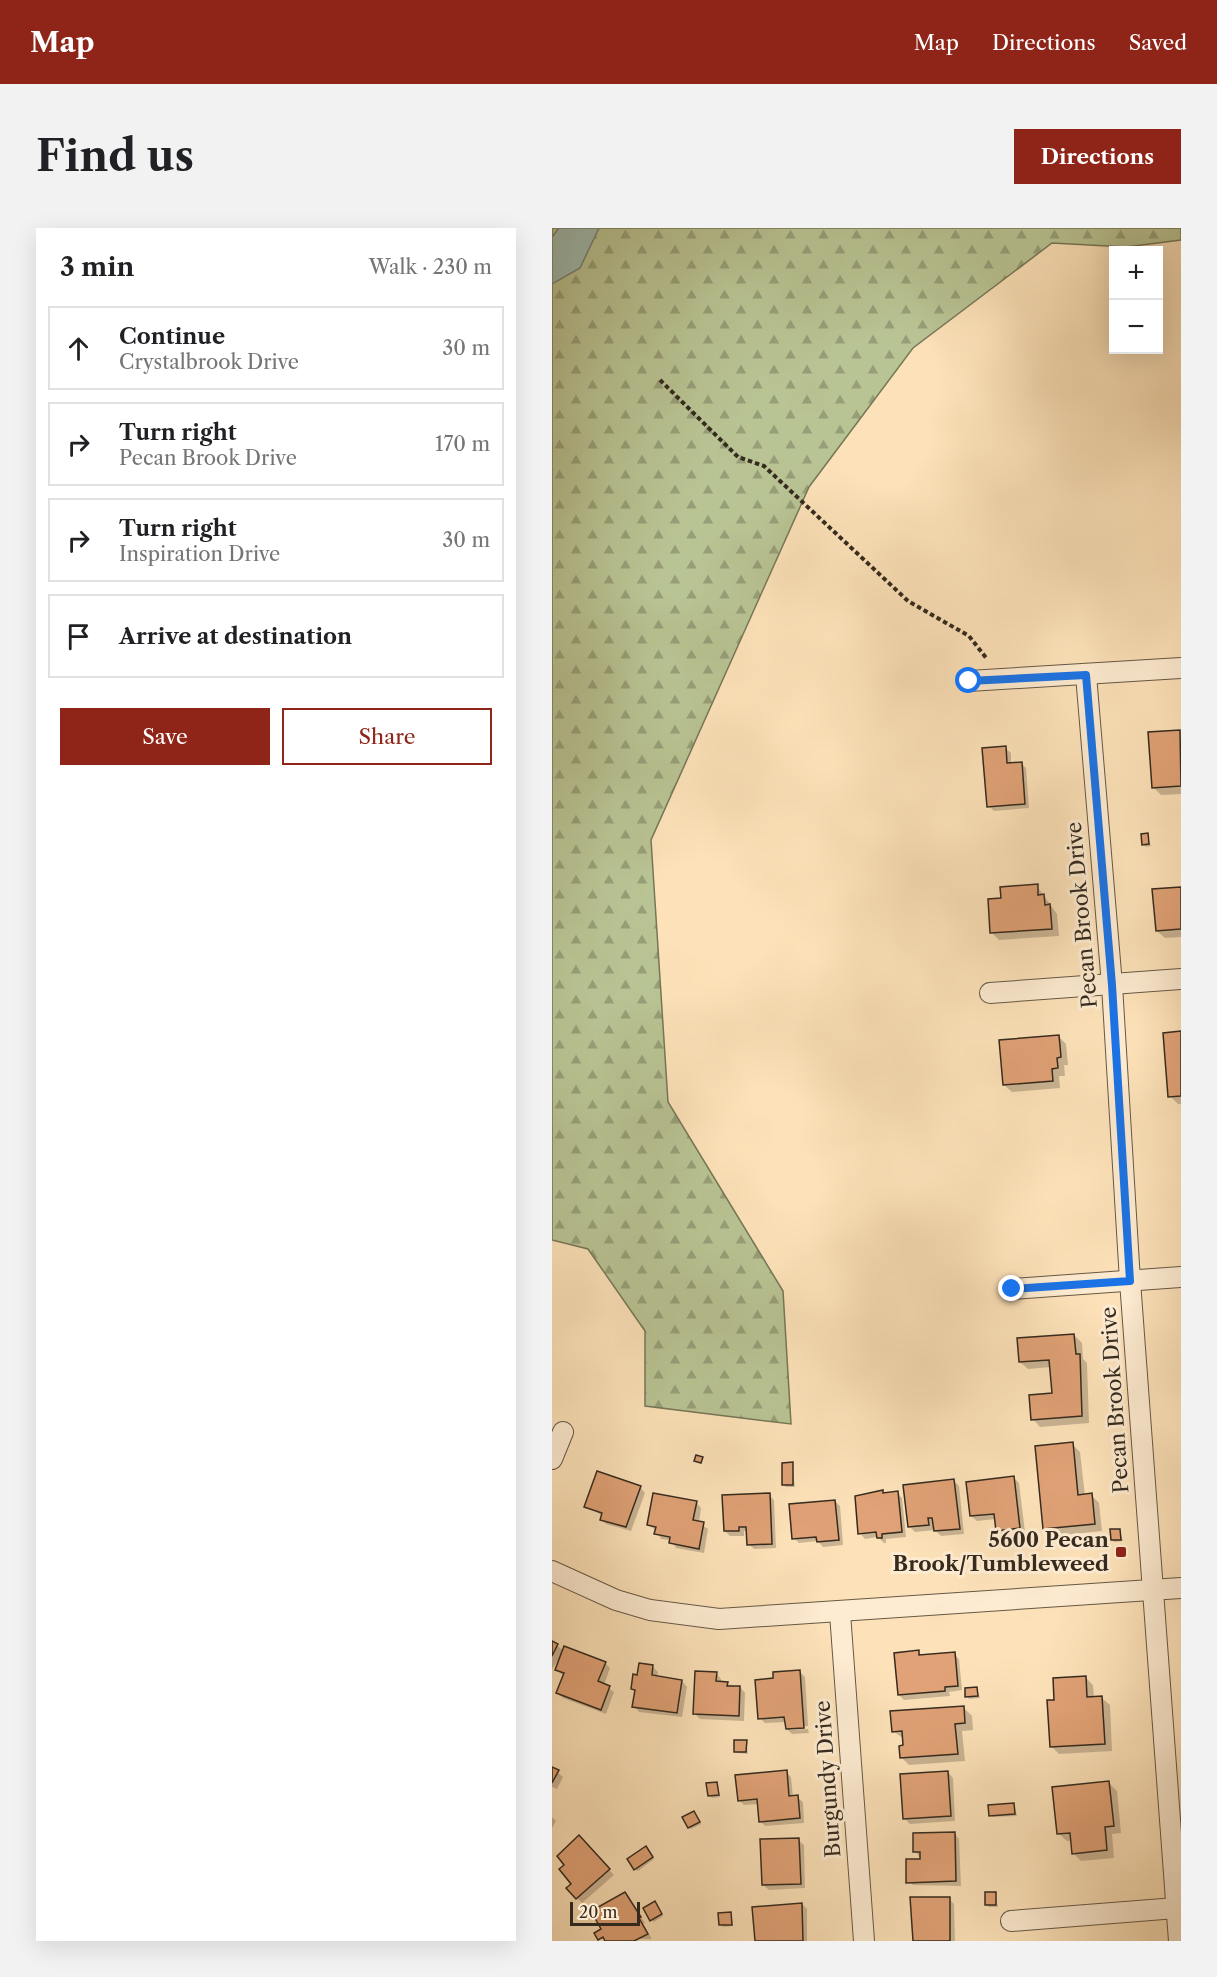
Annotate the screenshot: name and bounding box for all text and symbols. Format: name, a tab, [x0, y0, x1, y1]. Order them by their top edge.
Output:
text: Map	[30, 25, 94, 59]
text: Map	[914, 30, 959, 55]
text: Directions	[992, 30, 1096, 55]
text: Saved	[1129, 30, 1187, 55]
button: Directions	[1014, 129, 1181, 184]
text: Find us	[36, 130, 194, 182]
map controls	[1109, 246, 1163, 354]
button: +	[1109, 246, 1163, 300]
text: 3 min	[60, 251, 134, 283]
text: Walk · 230 m	[369, 255, 492, 279]
button: −	[1109, 300, 1163, 354]
text: Continue	[119, 323, 225, 350]
icon: ahead	[62, 332, 95, 365]
text: 30 m	[442, 336, 490, 360]
text: Crystalbrook Drive	[119, 350, 299, 374]
text: Turn right	[119, 419, 237, 446]
icon: right	[62, 428, 95, 461]
text: 170 m	[435, 432, 490, 456]
text: Pecan Brook Drive	[119, 446, 297, 470]
text: Turn right	[119, 515, 237, 542]
icon: right	[62, 524, 95, 557]
text: 30 m	[442, 528, 490, 552]
text: Inspiration Drive	[119, 542, 280, 566]
icon: arrive	[62, 620, 95, 653]
text: Arrive at destination	[119, 623, 352, 650]
route start	[955, 667, 981, 693]
button: Save	[60, 708, 270, 765]
button: Share	[282, 708, 492, 765]
street label: Pecan Brook Drive	[1061, 821, 1102, 1009]
route end	[998, 1275, 1024, 1301]
street label: Pecan Brook Drive	[1096, 1306, 1133, 1494]
place label: 5600 Pecan Brook/Tumbleweed	[893, 1527, 1110, 1576]
marker: 5600 Pecan Brook/Tumbleweed	[1114, 1545, 1128, 1559]
street label: Burgundy Drive	[810, 1700, 845, 1858]
scale bar	[570, 1899, 640, 1926]
text: 20 m	[579, 1902, 618, 1922]

